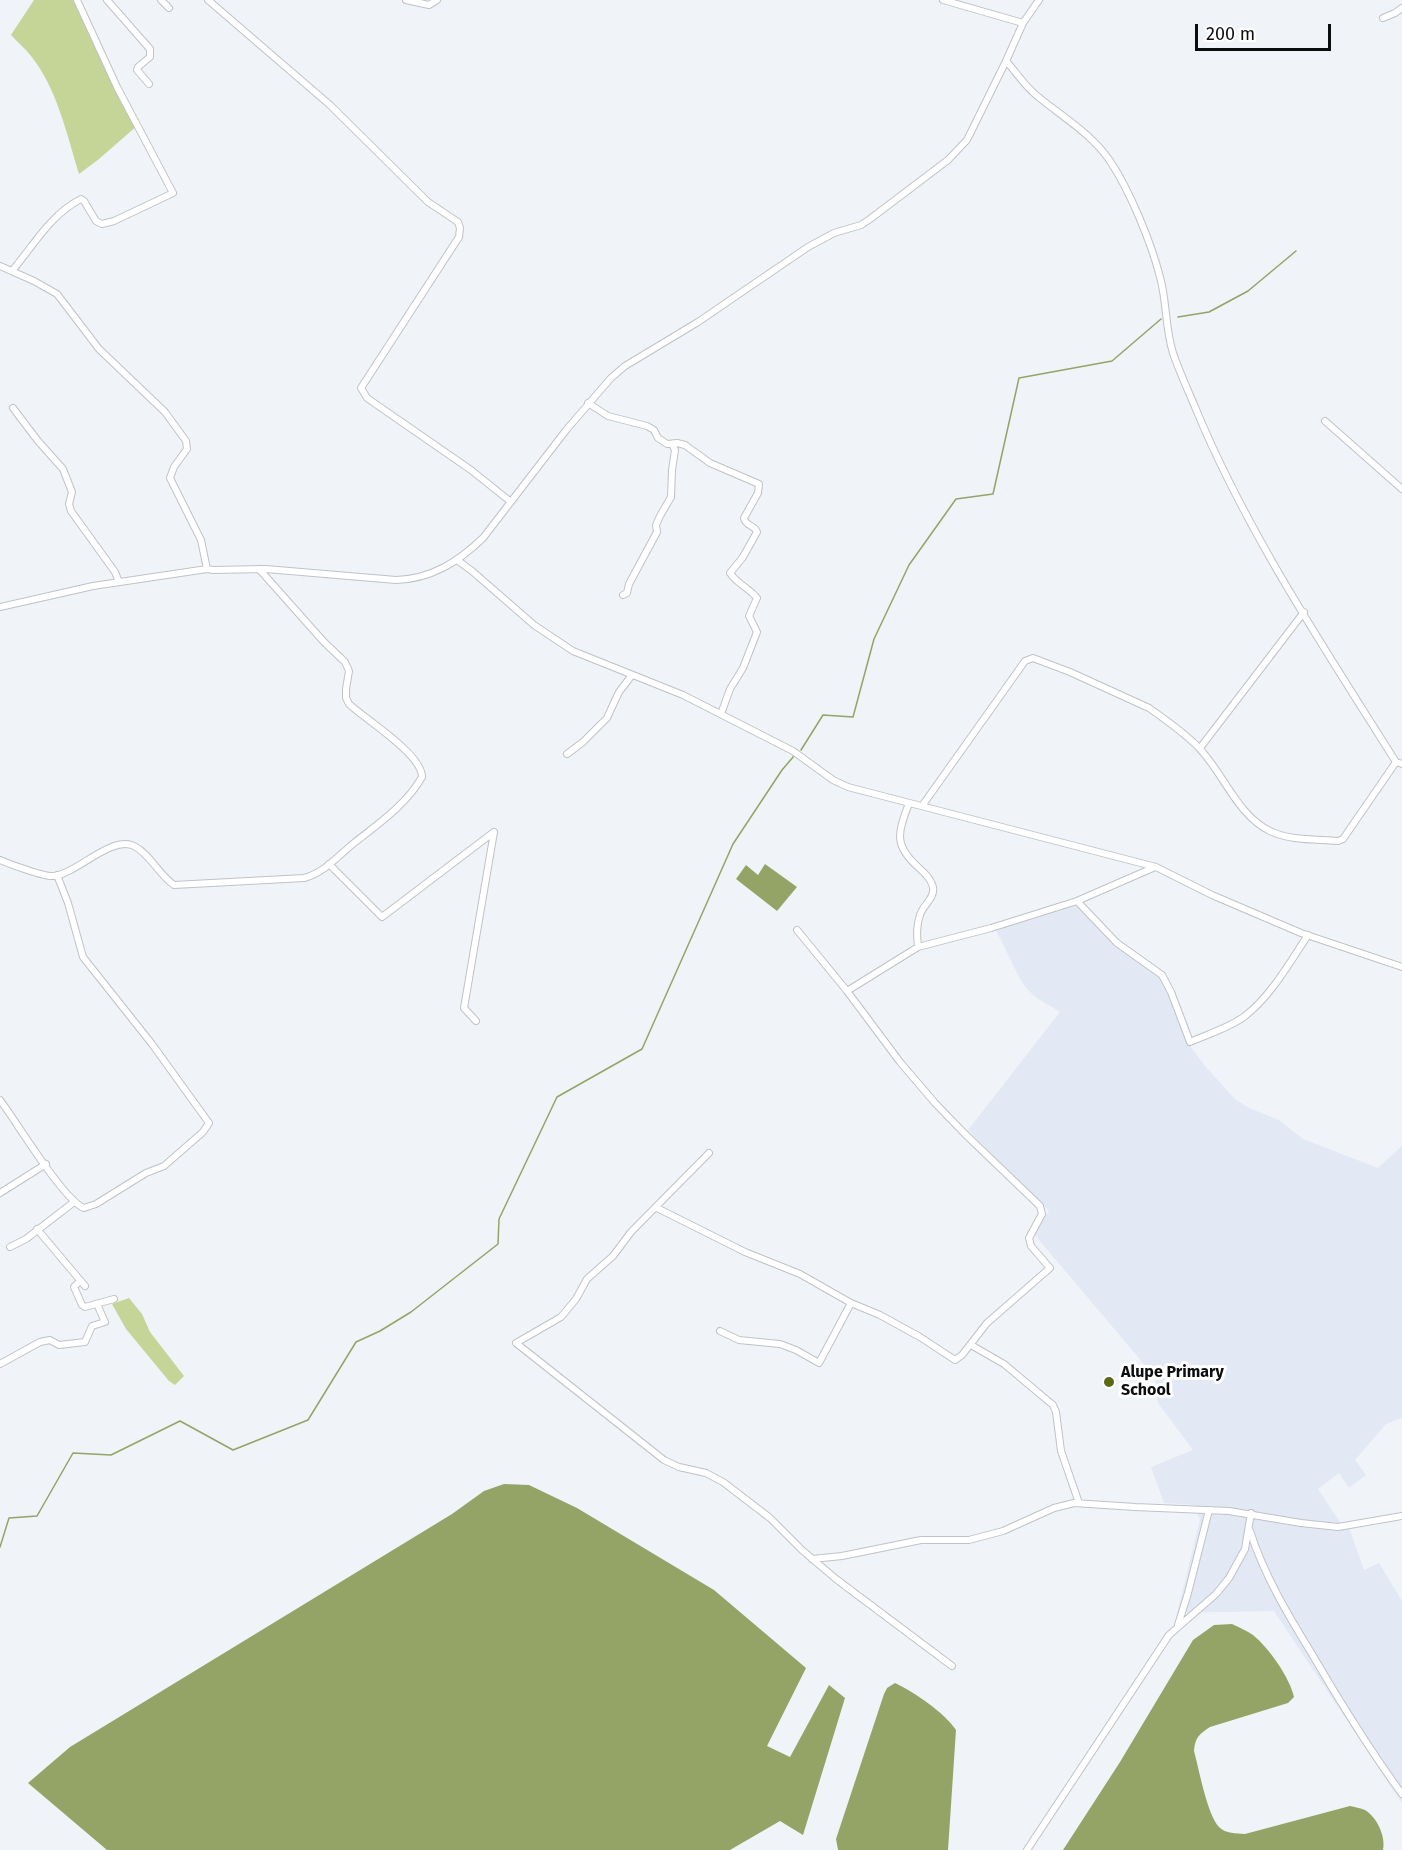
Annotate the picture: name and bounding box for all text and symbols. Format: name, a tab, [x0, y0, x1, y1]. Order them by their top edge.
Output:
scale bar	[1198, 12, 1334, 50]
text: 200 m	[1206, 23, 1255, 45]
place label: Alupe Primary School	[1121, 1363, 1224, 1401]
marker: Alupe Primary School	[1102, 1375, 1116, 1389]

